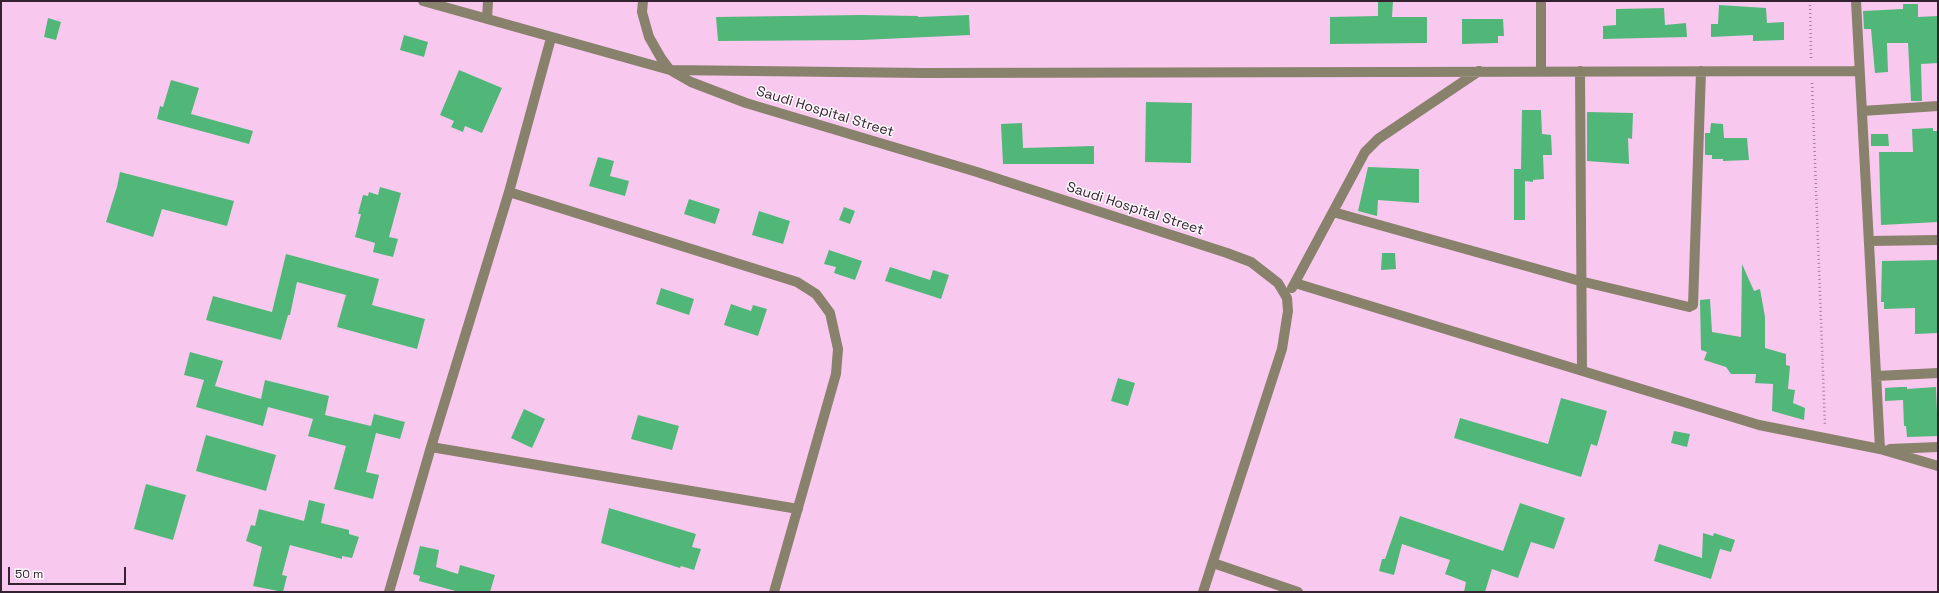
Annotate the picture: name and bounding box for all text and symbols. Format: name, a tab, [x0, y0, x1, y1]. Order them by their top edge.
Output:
street label: Saudi Hospital Street	[754, 83, 896, 141]
street label: Saudi Hospital Street	[1064, 179, 1206, 239]
scale bar	[10, 559, 128, 585]
text: 50 m	[15, 566, 43, 582]

